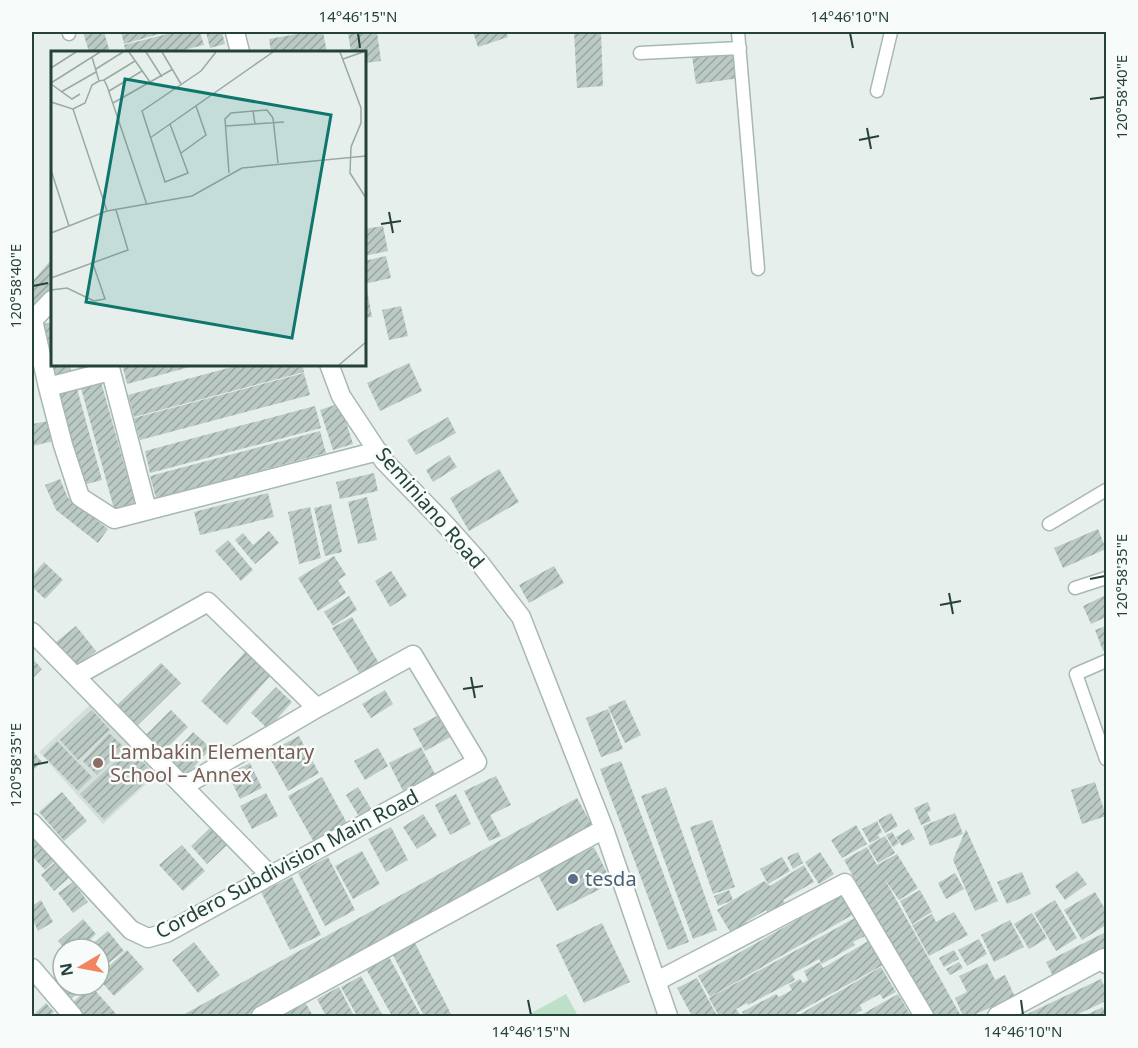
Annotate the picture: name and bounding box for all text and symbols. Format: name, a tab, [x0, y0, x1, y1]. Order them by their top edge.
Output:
text: 14°46'15"N	[319, 6, 397, 26]
text: 14°46'10"N	[811, 6, 889, 26]
inset map	[51, 51, 366, 366]
text: 120°58'40"E	[1111, 55, 1131, 139]
text: 120°58'40"E	[5, 244, 25, 328]
street label: Seminiano Road	[370, 441, 491, 574]
text: 120°58'35"E	[1111, 534, 1131, 618]
text: 120°58'35"E	[5, 723, 25, 807]
place label: Lambakin Elementary School – Annex	[110, 738, 315, 788]
marker: Lambakin Elementary School – Annex	[91, 756, 105, 770]
street label: Cordero Subdivision Main Road	[150, 783, 423, 945]
place label: tesda	[585, 865, 637, 892]
marker: tesda	[566, 872, 580, 886]
north arrow	[51, 937, 111, 997]
text: N	[54, 961, 78, 978]
text: 14°46'15"N	[492, 1021, 570, 1041]
text: 14°46'10"N	[984, 1021, 1062, 1041]

